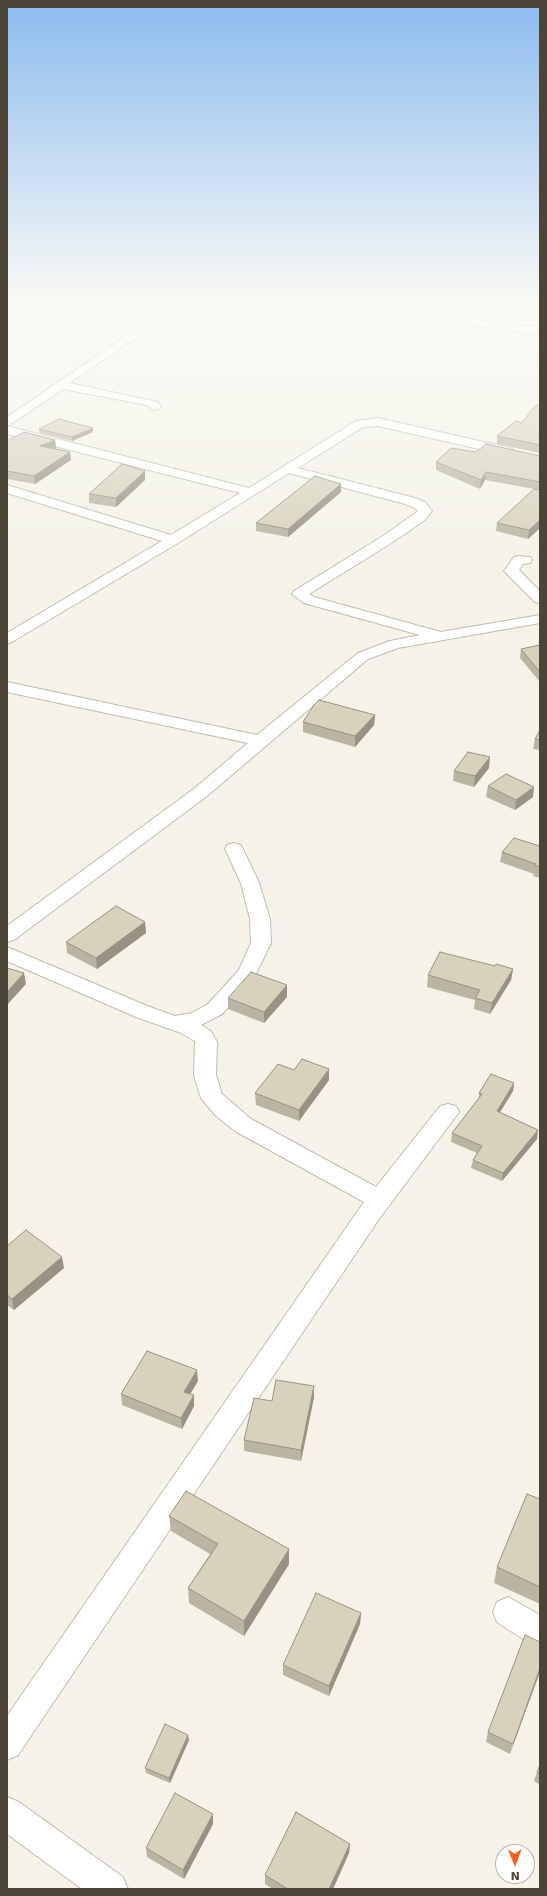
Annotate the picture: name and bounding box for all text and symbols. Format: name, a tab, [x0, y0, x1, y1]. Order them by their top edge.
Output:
north arrow	[495, 1844, 535, 1884]
text: N	[510, 1869, 520, 1882]

